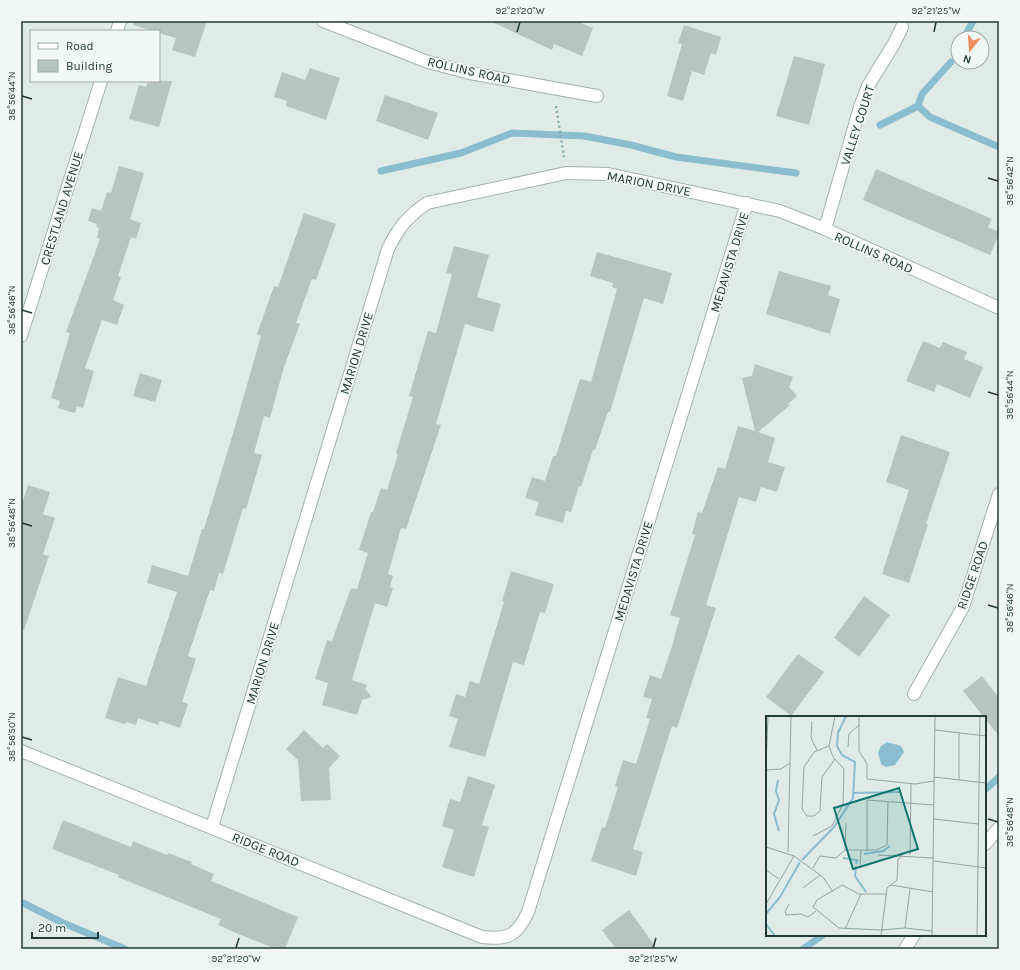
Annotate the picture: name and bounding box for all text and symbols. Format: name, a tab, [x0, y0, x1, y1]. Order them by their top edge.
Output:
text: 92°21'20"W	[495, 5, 545, 17]
text: 92°21'25"W	[912, 5, 960, 17]
legend	[30, 30, 160, 82]
north arrow	[950, 30, 990, 70]
text: Road	[66, 39, 94, 53]
text: N	[962, 52, 973, 66]
street label: ROLLINS ROAD	[426, 54, 512, 87]
text: Building	[66, 59, 113, 73]
text: 38°56'44"N	[6, 71, 18, 121]
street label: VALLEY COURT	[837, 83, 878, 167]
street label: CRESTLAND AVENUE	[37, 149, 86, 267]
text: 38°56'42"N	[1004, 156, 1016, 206]
street label: MARION DRIVE	[606, 168, 692, 199]
street label: MEDAVISTA DRIVE	[707, 210, 752, 314]
street label: ROLLINS ROAD	[832, 228, 915, 276]
text: 38°56'46"N	[6, 285, 18, 335]
street label: MARION DRIVE	[337, 310, 376, 396]
text: 38°56'44"N	[1004, 370, 1016, 420]
text: 38°56'48"N	[6, 498, 18, 548]
street label: MEDAVISTA DRIVE	[611, 519, 656, 623]
street label: RIDGE ROAD	[954, 539, 991, 611]
text: 38°56'46"N	[1004, 583, 1016, 633]
street label: MARION DRIVE	[243, 620, 282, 706]
text: 38°56'50"N	[6, 712, 18, 762]
inset map	[766, 716, 986, 936]
text: 38°56'48"N	[1004, 797, 1016, 847]
street label: RIDGE ROAD	[230, 829, 302, 870]
scale bar	[32, 914, 98, 940]
text: 20 m	[38, 921, 66, 935]
text: 92°21'20"W	[211, 953, 261, 965]
text: 92°21'25"W	[629, 953, 677, 965]

